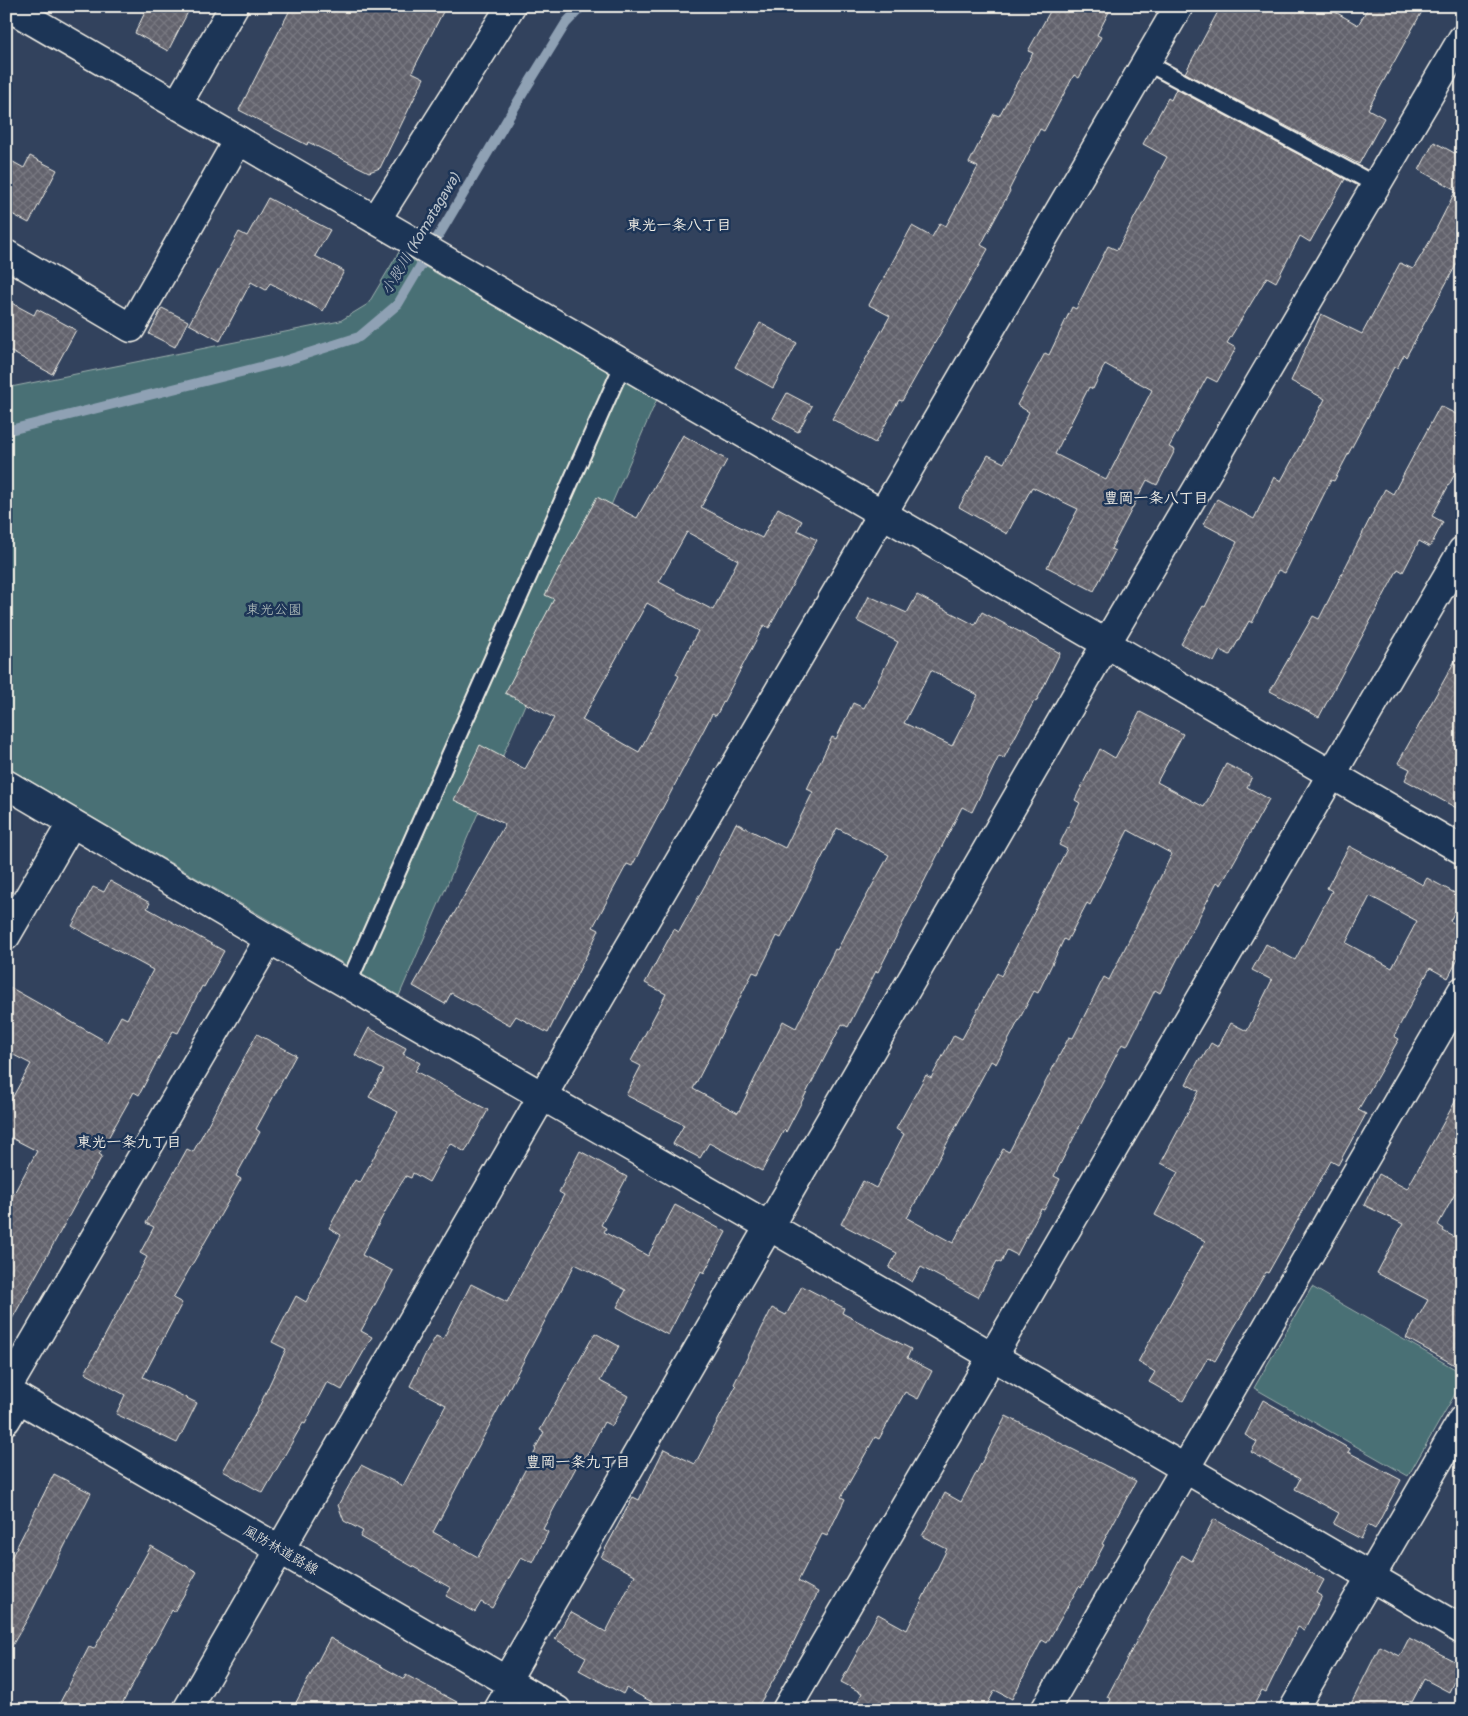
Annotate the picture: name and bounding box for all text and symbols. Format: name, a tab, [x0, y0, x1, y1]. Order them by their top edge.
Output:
water label: 小股川 (Komatagawa)	[377, 169, 465, 299]
district label: 東光一条八丁目	[626, 216, 732, 235]
district label: 豊岡一条八丁目	[1103, 489, 1209, 508]
park label: 東光公園	[246, 601, 302, 618]
district label: 東光一条九丁目	[76, 1133, 182, 1152]
district label: 豊岡一条九丁目	[525, 1453, 631, 1472]
street label: 風防林道路線	[240, 1522, 322, 1578]

